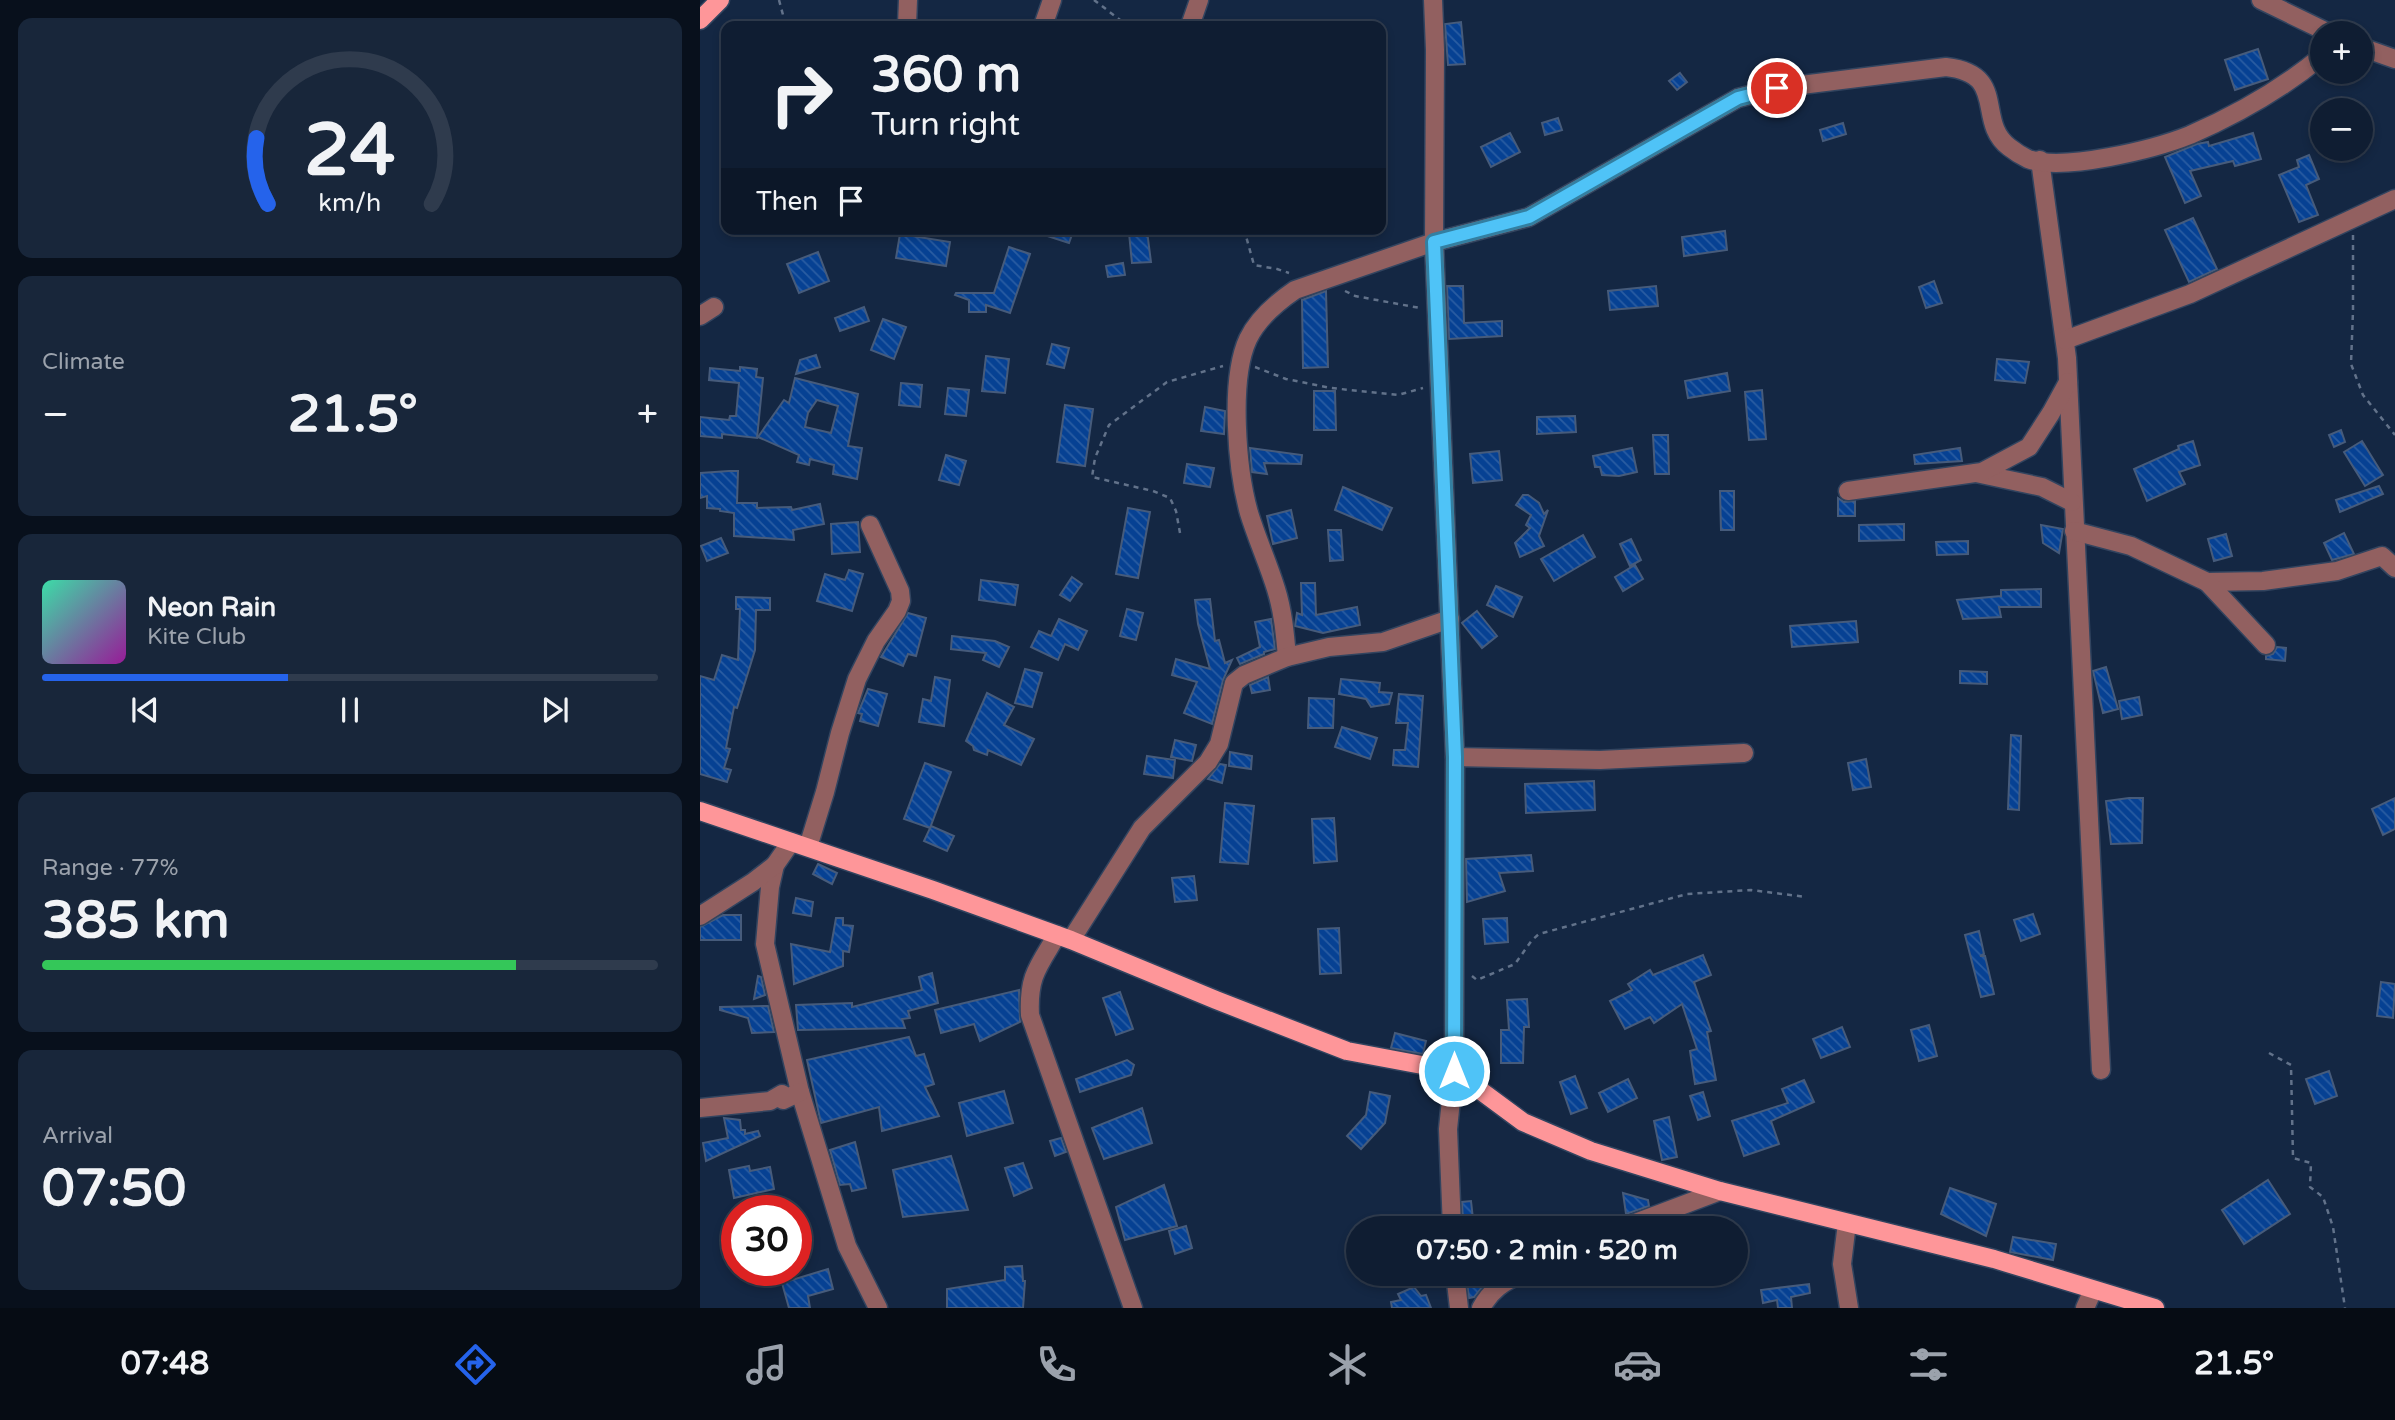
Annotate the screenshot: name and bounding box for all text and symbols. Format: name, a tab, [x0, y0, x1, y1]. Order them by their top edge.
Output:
map controls	[2310, 21, 2373, 161]
button: +	[2310, 21, 2373, 84]
text: 360 m	[871, 46, 1021, 105]
icon: right	[756, 49, 847, 140]
pin	[1747, 58, 1807, 118]
icon: arrive	[1758, 69, 1796, 107]
button: −	[2310, 98, 2373, 161]
text: Turn right	[871, 106, 1020, 144]
text: 24	[304, 107, 396, 195]
icon: arrive	[832, 182, 870, 220]
text: Then	[756, 186, 818, 217]
text: km/h	[319, 188, 381, 218]
text: Climate	[42, 348, 125, 376]
text: 21.5°	[288, 383, 418, 446]
text: −	[42, 392, 69, 438]
text: +	[637, 392, 658, 438]
text: Neon Rain	[147, 592, 276, 623]
text: Kite Club	[147, 623, 246, 651]
icon: previous	[126, 691, 164, 729]
icon: pause	[331, 691, 369, 729]
icon: next	[536, 691, 574, 729]
text: Range · 77%	[42, 854, 178, 882]
text: 385 km	[42, 889, 230, 952]
position arrow	[1417, 1034, 1491, 1108]
text: Arrival	[42, 1122, 113, 1150]
text: 07:50	[42, 1157, 186, 1220]
speed limit sign: 30	[721, 1195, 812, 1286]
text: 07:50 · 2 min · 520 m	[1416, 1235, 1678, 1266]
icon: directions	[451, 1340, 500, 1389]
icon: music	[742, 1340, 791, 1389]
icon: phone	[1032, 1340, 1081, 1389]
icon: climate	[1323, 1340, 1372, 1389]
icon: car	[1613, 1340, 1662, 1389]
icon: filters	[1904, 1340, 1953, 1389]
text: 07:48	[121, 1345, 209, 1383]
text: 21.5°	[2194, 1345, 2274, 1383]

